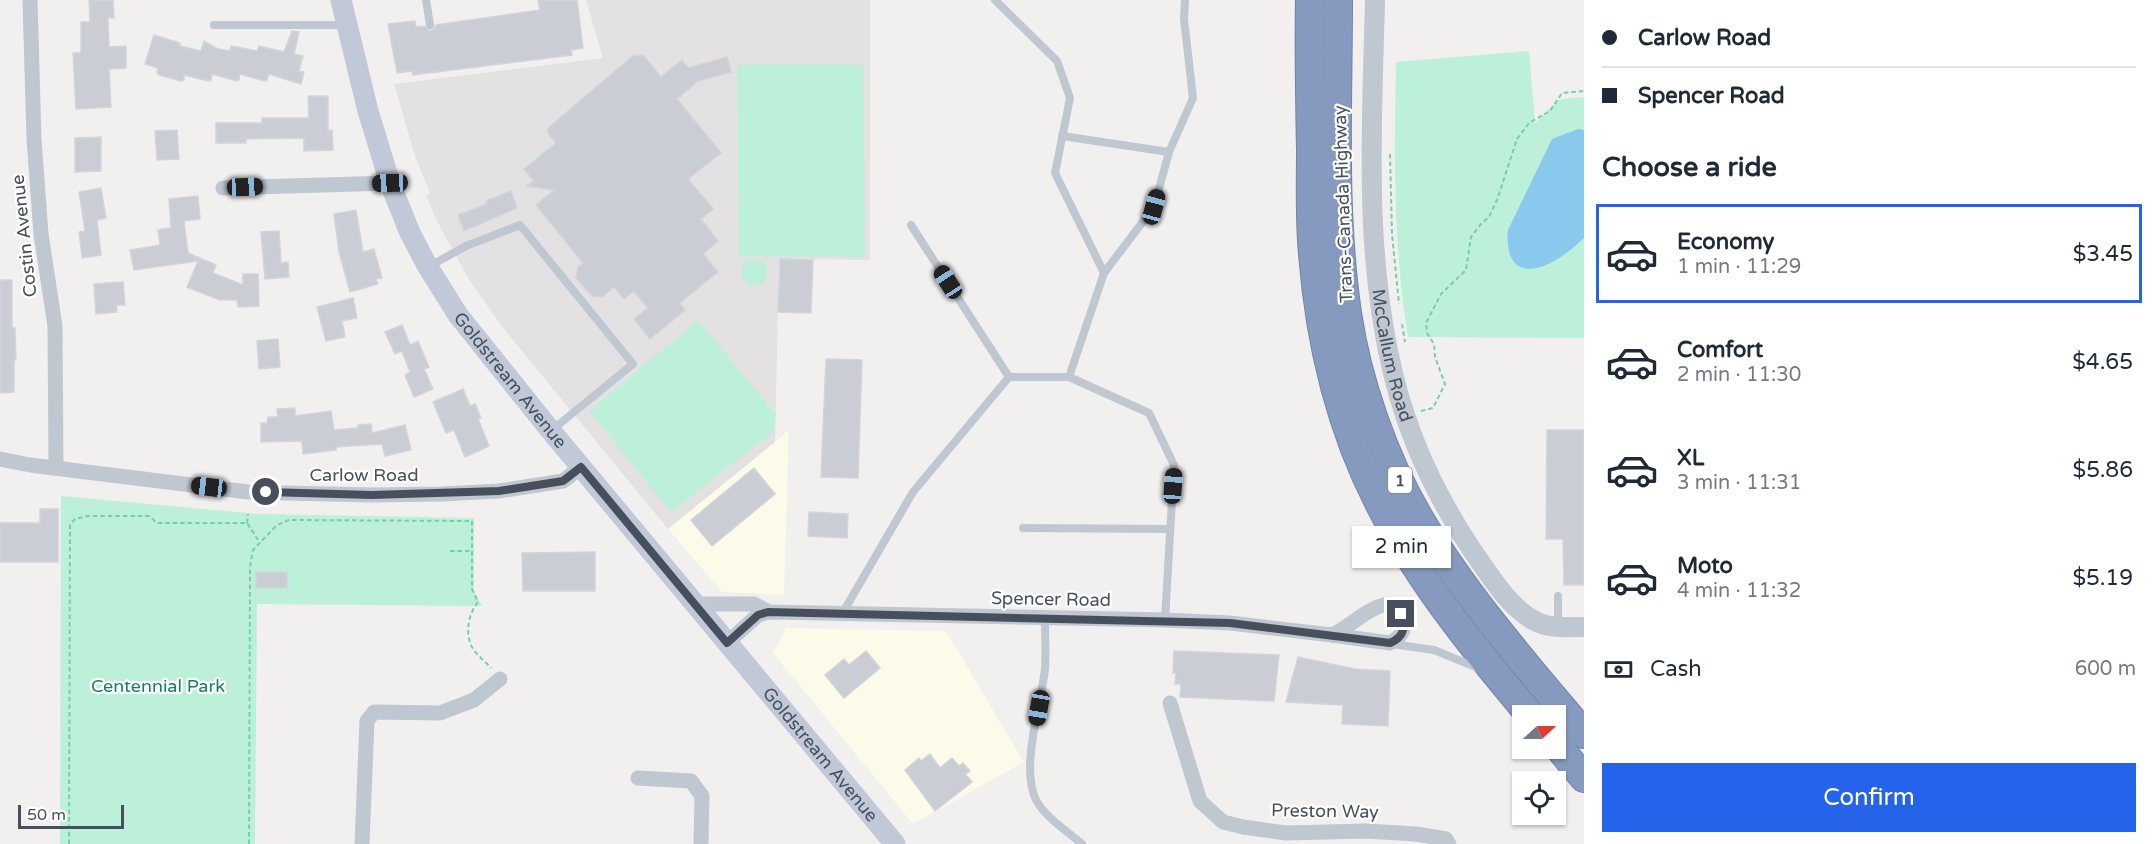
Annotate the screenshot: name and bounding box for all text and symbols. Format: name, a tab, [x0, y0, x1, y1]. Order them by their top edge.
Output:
text: Carlow Road	[1638, 25, 1771, 51]
text: Spencer Road	[1638, 83, 1785, 109]
street label: Trans-Canada Highway	[1329, 105, 1357, 303]
text: Choose a ride	[1602, 151, 1777, 184]
car	[372, 173, 408, 193]
street label: Costin Avenue	[7, 174, 41, 298]
car	[227, 177, 263, 197]
car	[1141, 187, 1167, 227]
icon: car	[1605, 227, 1659, 281]
text: Economy	[1677, 229, 1774, 255]
text: $3.45	[2073, 241, 2133, 267]
text: 1 min · 11:29	[1677, 255, 1801, 279]
car	[931, 262, 965, 302]
street label: McCallum Road	[1367, 288, 1418, 425]
street label: Goldstream Avenue	[449, 308, 572, 453]
icon: car	[1605, 335, 1659, 389]
text: Comfort	[1677, 337, 1763, 363]
text: $4.65	[2072, 349, 2133, 375]
text: 2 min · 11:30	[1677, 363, 1801, 387]
icon: car	[1605, 443, 1659, 497]
text: XL	[1677, 445, 1704, 471]
text: $5.86	[2073, 457, 2133, 483]
street label: Carlow Road	[310, 464, 419, 486]
car	[1163, 467, 1183, 505]
road number: 1	[1388, 467, 1412, 493]
text: 3 min · 11:31	[1677, 471, 1801, 495]
car	[190, 476, 228, 498]
route start	[252, 478, 279, 505]
callout: 2 min	[1352, 527, 1450, 569]
text: 2 min	[1375, 535, 1428, 559]
icon: car	[1605, 551, 1659, 605]
text: Moto	[1677, 553, 1733, 579]
text: $5.19	[2072, 565, 2133, 591]
text: 4 min · 11:32	[1677, 579, 1801, 603]
street label: Spencer Road	[991, 587, 1111, 611]
route end	[1387, 600, 1414, 627]
icon: cash	[1602, 653, 1635, 686]
text: Cash	[1650, 656, 1702, 682]
text: 600 m	[2075, 657, 2136, 681]
park label: Centennial Park	[91, 675, 225, 697]
street label: Goldstream Avenue	[758, 683, 883, 826]
car	[1027, 689, 1051, 727]
north arrow	[1512, 705, 1566, 759]
map controls	[1512, 705, 1566, 825]
button: Confirm	[1602, 763, 2136, 832]
button: locate	[1512, 771, 1566, 825]
street label: Preston Way	[1271, 799, 1379, 823]
scale bar	[18, 802, 124, 830]
text: 50 m	[27, 805, 66, 825]

